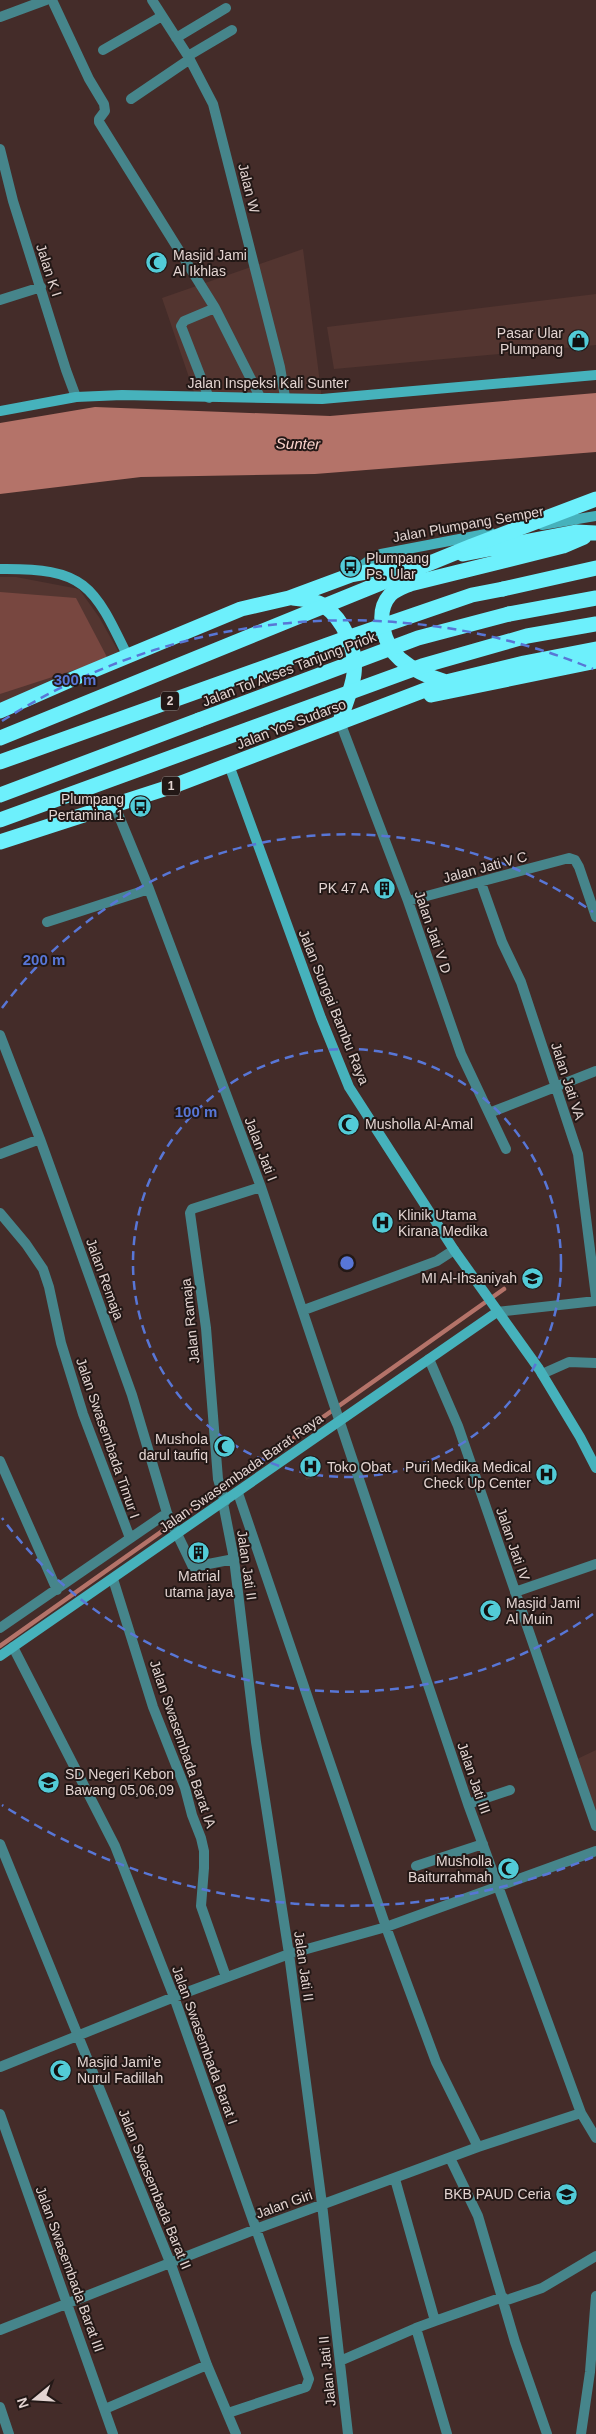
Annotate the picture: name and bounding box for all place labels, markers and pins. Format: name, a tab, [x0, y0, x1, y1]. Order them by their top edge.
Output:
place label: Masjid Jami Al Ikhlas	[173, 247, 247, 279]
mosque icon: Masjid Jami Al Ikhlas	[145, 251, 169, 275]
place label: Pasar Ular Plumpang	[497, 325, 563, 357]
shop icon: Pasar Ular Plumpang	[567, 329, 591, 353]
place label: Plumpang Ps. Ular	[366, 550, 429, 582]
bus stop icon: Plumpang Ps. Ular	[338, 554, 362, 578]
place label: Plumpang Pertamina 1	[49, 791, 124, 823]
bus stop icon: Plumpang Pertamina 1	[128, 795, 152, 819]
building icon: PK 47 A	[373, 876, 397, 900]
place label: PK 47 A	[318, 880, 370, 896]
mosque icon: Musholla Al-Amal	[337, 1112, 361, 1136]
place label: Musholla Al-Amal	[365, 1116, 473, 1132]
place label: Klinik Utama Kirana Medika	[398, 1207, 488, 1239]
hospital icon: Klinik Utama Kirana Medika	[370, 1211, 394, 1235]
centre of rings	[338, 1254, 356, 1272]
school or university icon: MI Al-Ihsaniyah	[521, 1266, 545, 1290]
place label: MI Al-Ihsaniyah	[421, 1270, 517, 1286]
place label: Mushola darul taufiq	[139, 1431, 208, 1463]
mosque icon: Mushola darul taufiq	[212, 1435, 236, 1459]
hospital icon: Toko Obat	[299, 1455, 323, 1479]
place label: Toko Obat	[327, 1459, 391, 1475]
place label: Puri Medika Medical Check Up Center	[405, 1459, 531, 1491]
hospital icon: Puri Medika Medical Check Up Center	[535, 1463, 559, 1487]
building icon: Matrial utama jaya	[187, 1541, 211, 1565]
place label: Matrial utama jaya	[165, 1568, 233, 1600]
place label: Masjid Jami Al Muin	[506, 1595, 580, 1627]
mosque icon: Masjid Jami Al Muin	[478, 1599, 502, 1623]
place label: SD Negeri Kebon Bawang 05,06,09	[65, 1766, 174, 1798]
school or university icon: SD Negeri Kebon Bawang 05,06,09	[37, 1770, 61, 1794]
place label: Musholla Baiturrahmah	[408, 1853, 492, 1885]
mosque icon: Musholla Baiturrahmah	[496, 1857, 520, 1881]
place label: Masjid Jami'e Nurul Fadillah	[77, 2054, 163, 2086]
mosque icon: Masjid Jami'e Nurul Fadillah	[49, 2058, 73, 2082]
school or university icon: BKB PAUD Ceria	[555, 2182, 579, 2206]
place label: BKB PAUD Ceria	[444, 2186, 551, 2202]

